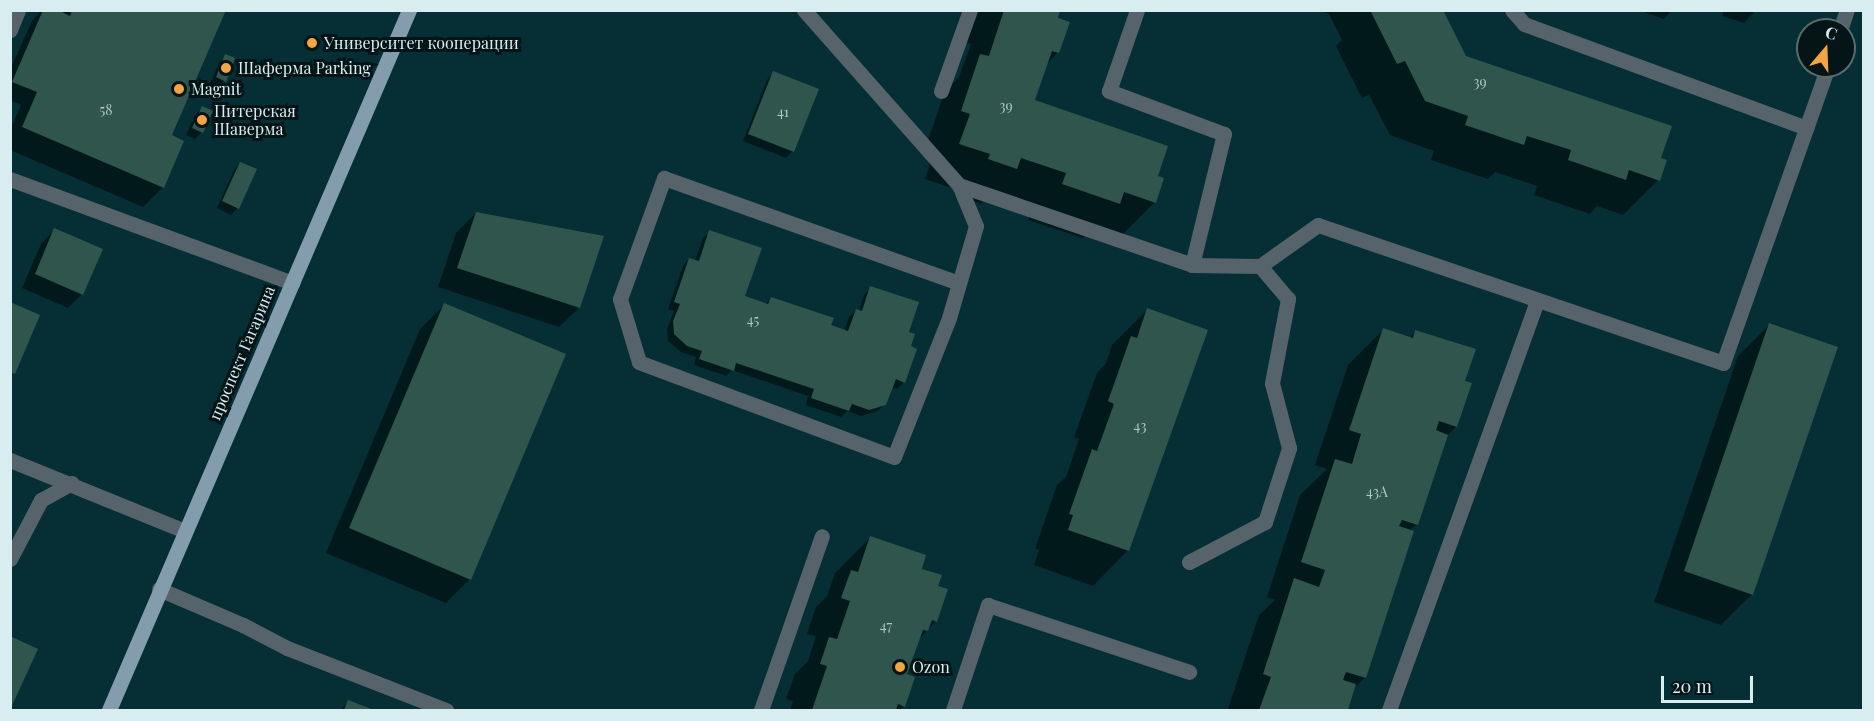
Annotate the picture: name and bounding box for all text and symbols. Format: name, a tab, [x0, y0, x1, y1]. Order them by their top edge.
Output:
north arrow	[1796, 18, 1856, 78]
text: С	[1823, 21, 1840, 44]
place label: Университет кооперации	[324, 33, 519, 53]
marker: Университет кооперации	[305, 36, 319, 50]
place label: Шаферма Parking	[238, 58, 371, 78]
marker: Шаферма Parking	[219, 61, 233, 75]
house number: 39	[1473, 74, 1487, 90]
place label: Magnit	[191, 79, 241, 99]
marker: Magnit	[172, 82, 186, 96]
house number: 39	[999, 98, 1013, 114]
place label: Питерская Шаверма	[214, 101, 296, 139]
house number: 58	[99, 102, 113, 118]
house number: 41	[777, 104, 789, 120]
marker: Питерская Шаверма	[195, 113, 209, 127]
street label: проспект Гагарина	[205, 283, 279, 423]
house number: 45	[747, 312, 759, 328]
house number: 43	[1134, 418, 1146, 434]
house number: 43А	[1366, 484, 1388, 500]
house number: 47	[880, 618, 892, 634]
place label: Ozon	[912, 657, 950, 677]
marker: Ozon	[893, 660, 907, 674]
scale bar	[1664, 664, 1756, 702]
text: 20 m	[1672, 674, 1712, 698]

